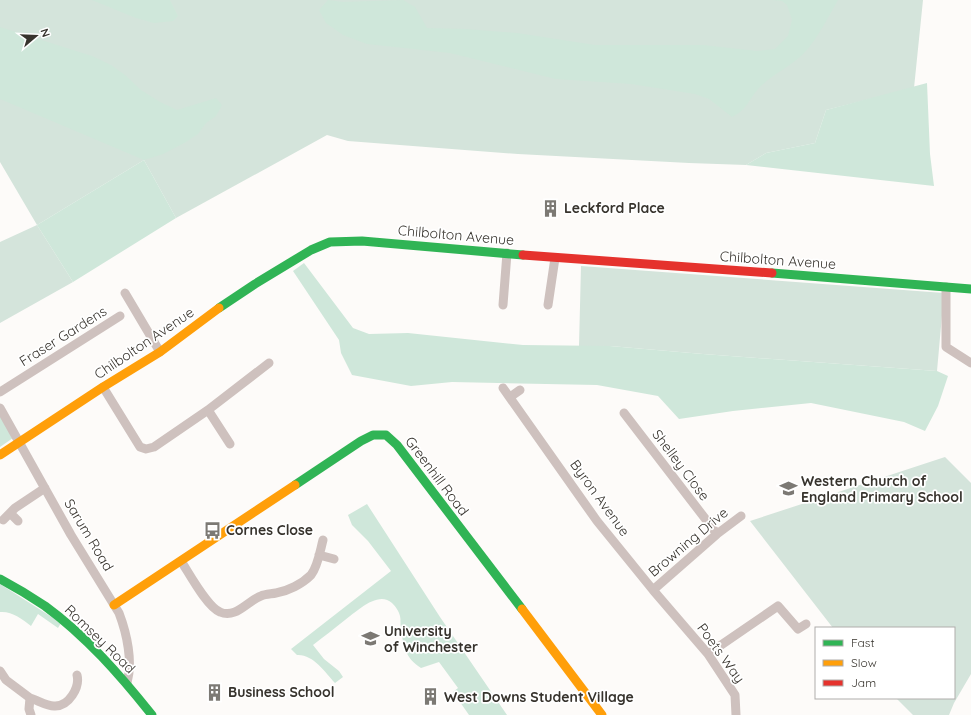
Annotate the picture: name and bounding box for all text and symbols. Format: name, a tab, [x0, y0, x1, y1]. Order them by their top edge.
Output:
north arrow	[16, 16, 56, 56]
text: N	[38, 27, 53, 39]
building icon: Leckford Place	[541, 198, 561, 218]
place label: Leckford Place	[564, 199, 665, 217]
street label: Chilbolton Avenue	[397, 221, 515, 249]
street label: Chilbolton Avenue	[719, 247, 837, 273]
street label: Fraser Gardens	[16, 302, 110, 370]
street label: Chilbolton Avenue	[91, 303, 197, 383]
street label: Shelley Close	[648, 426, 714, 504]
street label: Greenhill Road	[401, 433, 473, 519]
street label: Byron Avenue	[566, 456, 634, 540]
place label: Western Church of England Primary School	[801, 472, 963, 506]
school or university icon: Western Church of England Primary School	[778, 479, 798, 499]
street label: Sarum Road	[60, 496, 118, 574]
street label: Browning Drive	[644, 503, 732, 581]
bus stop icon: Cornes Close	[203, 520, 223, 540]
place label: Cornes Close	[226, 521, 313, 539]
street label: Romsey Road	[61, 601, 139, 677]
street label: Poets Way	[693, 619, 749, 687]
place label: University of Winchester	[384, 622, 478, 656]
legend	[815, 627, 955, 699]
school or university icon: University of Winchester	[361, 629, 381, 649]
text: Fast	[851, 635, 875, 650]
text: Slow	[851, 655, 877, 670]
text: Jam	[851, 675, 876, 690]
building icon: Business School	[205, 682, 225, 702]
place label: Business School	[228, 683, 335, 701]
building icon: West Downs Student Village	[421, 687, 441, 707]
place label: West Downs Student Village	[444, 688, 634, 706]

